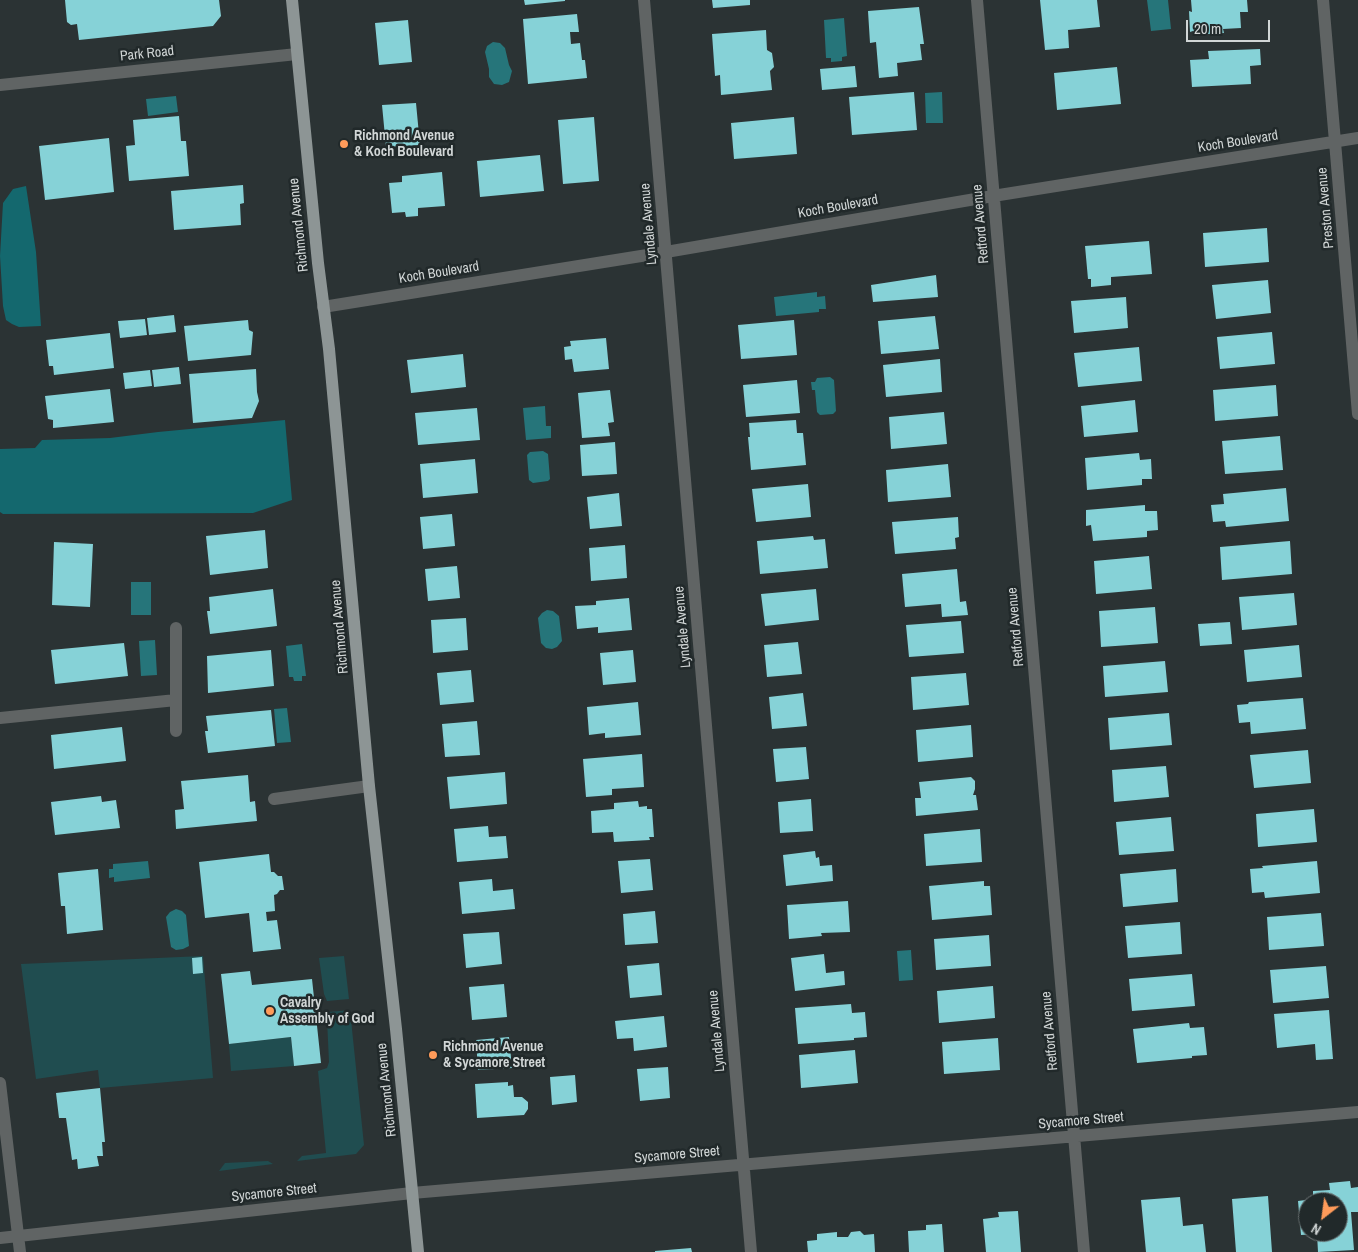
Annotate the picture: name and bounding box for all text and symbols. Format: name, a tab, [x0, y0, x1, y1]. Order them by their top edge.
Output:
scale bar	[1188, 10, 1272, 42]
text: 20 m	[1194, 18, 1221, 39]
street label: Park Road	[119, 43, 175, 65]
street label: Koch Boulevard	[1197, 127, 1279, 157]
place label: Richmond Avenue & Koch Boulevard	[354, 128, 454, 160]
marker: Richmond Avenue & Koch Boulevard	[338, 138, 350, 150]
street label: Preston Avenue	[1314, 167, 1338, 249]
street label: Richmond Avenue	[286, 177, 312, 273]
street label: Lyndale Avenue	[637, 183, 661, 265]
street label: Retford Avenue	[969, 184, 993, 264]
street label: Koch Boulevard	[797, 192, 879, 222]
street label: Koch Boulevard	[398, 258, 480, 288]
street label: Richmond Avenue	[328, 579, 352, 675]
street label: Lyndale Avenue	[671, 586, 695, 668]
street label: Retford Avenue	[1004, 587, 1028, 667]
street label: Lyndale Avenue	[705, 990, 729, 1072]
street label: Retford Avenue	[1038, 991, 1062, 1071]
place label: Cavalry Assembly of God	[280, 995, 374, 1028]
marker: Cavalry Assembly of God	[264, 1005, 276, 1017]
place label: Richmond Avenue & Sycamore Street	[443, 1039, 545, 1072]
street label: Richmond Avenue	[374, 1042, 400, 1138]
marker: Richmond Avenue & Sycamore Street	[427, 1049, 439, 1061]
street label: Sycamore Street	[1038, 1109, 1124, 1133]
street label: Sycamore Street	[634, 1143, 720, 1167]
street label: Sycamore Street	[231, 1180, 317, 1206]
north arrow	[1298, 1192, 1348, 1242]
text: N	[1308, 1219, 1324, 1239]

